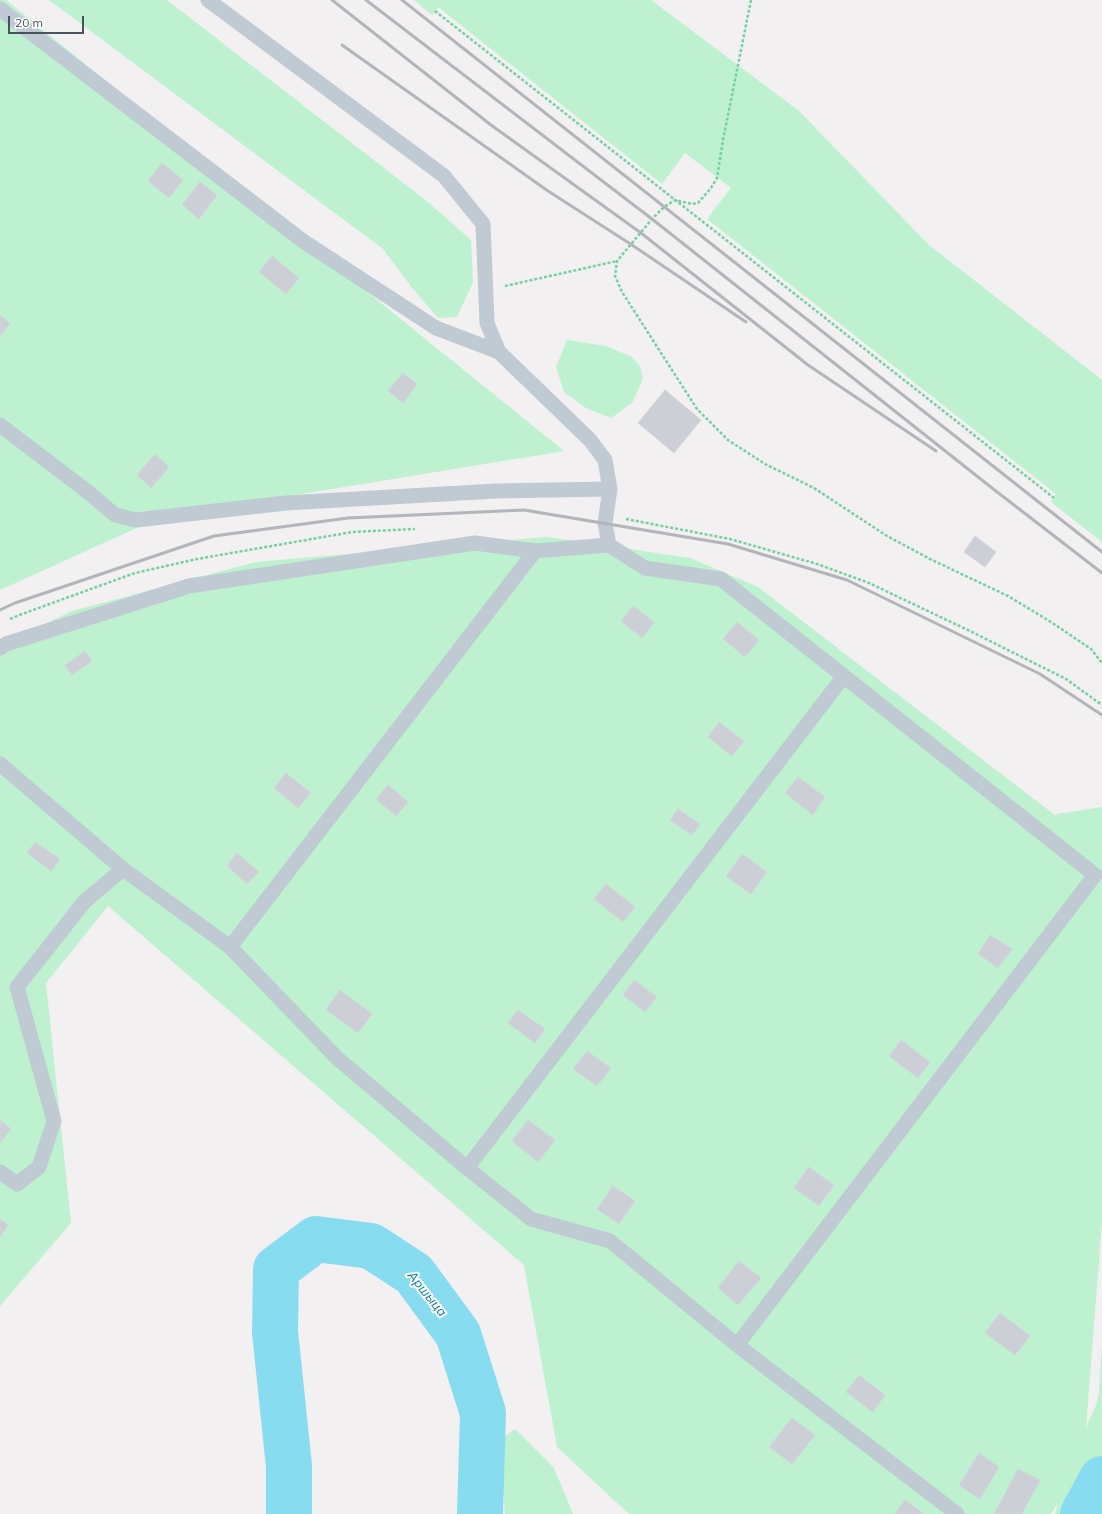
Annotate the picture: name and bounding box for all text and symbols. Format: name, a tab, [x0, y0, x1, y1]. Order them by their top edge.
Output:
scale bar	[10, 8, 86, 34]
text: 20 m	[15, 15, 43, 30]
water label: Аршыца	[404, 1268, 450, 1320]

